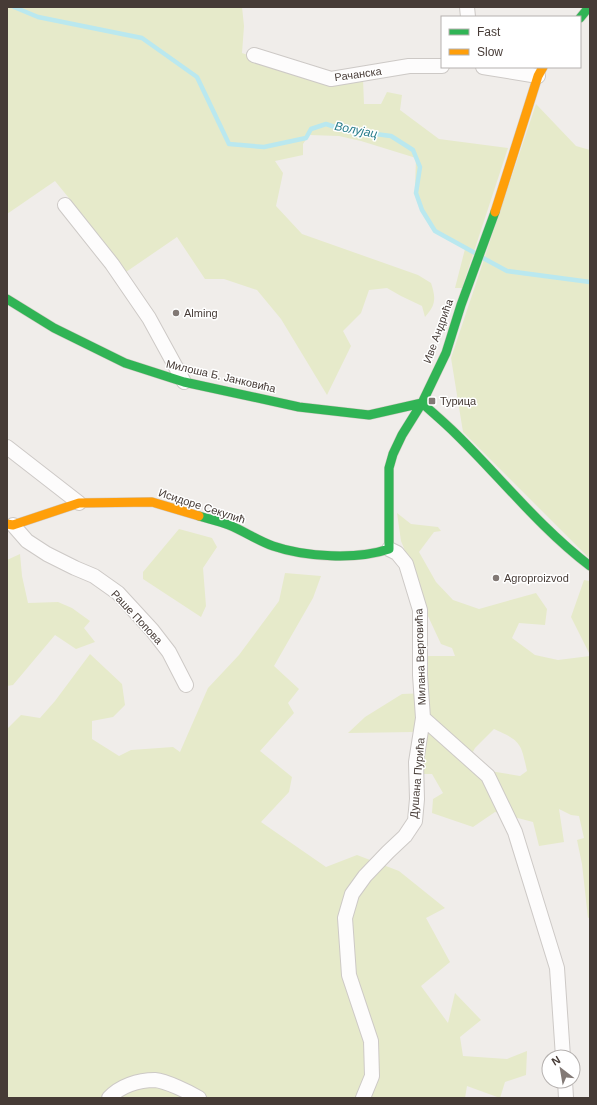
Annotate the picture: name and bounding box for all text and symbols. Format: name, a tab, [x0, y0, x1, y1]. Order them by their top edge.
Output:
legend	[441, 16, 581, 68]
text: Fast	[477, 25, 501, 39]
text: Slow	[477, 45, 503, 59]
street label: Рачанска	[334, 65, 383, 83]
water label: Волујац	[333, 119, 379, 141]
street label: Иве Андрића	[421, 297, 455, 365]
place label: Alming	[184, 307, 218, 319]
marker: Alming	[171, 308, 181, 318]
street label: Милоша Б. Јанковића	[165, 358, 278, 395]
place label: Турица	[440, 395, 477, 407]
marker: Турица	[427, 396, 437, 406]
street label: Исидоре Секулић	[157, 486, 247, 526]
place label: Agroproizvod	[504, 572, 569, 584]
marker: Agroproizvod	[491, 573, 501, 583]
street label: Раше Попова	[109, 588, 166, 647]
street label: Милана Верговића	[412, 608, 428, 706]
street label: Душана Пурића	[407, 736, 427, 819]
north arrow	[541, 1049, 581, 1089]
text: N	[549, 1053, 562, 1068]

